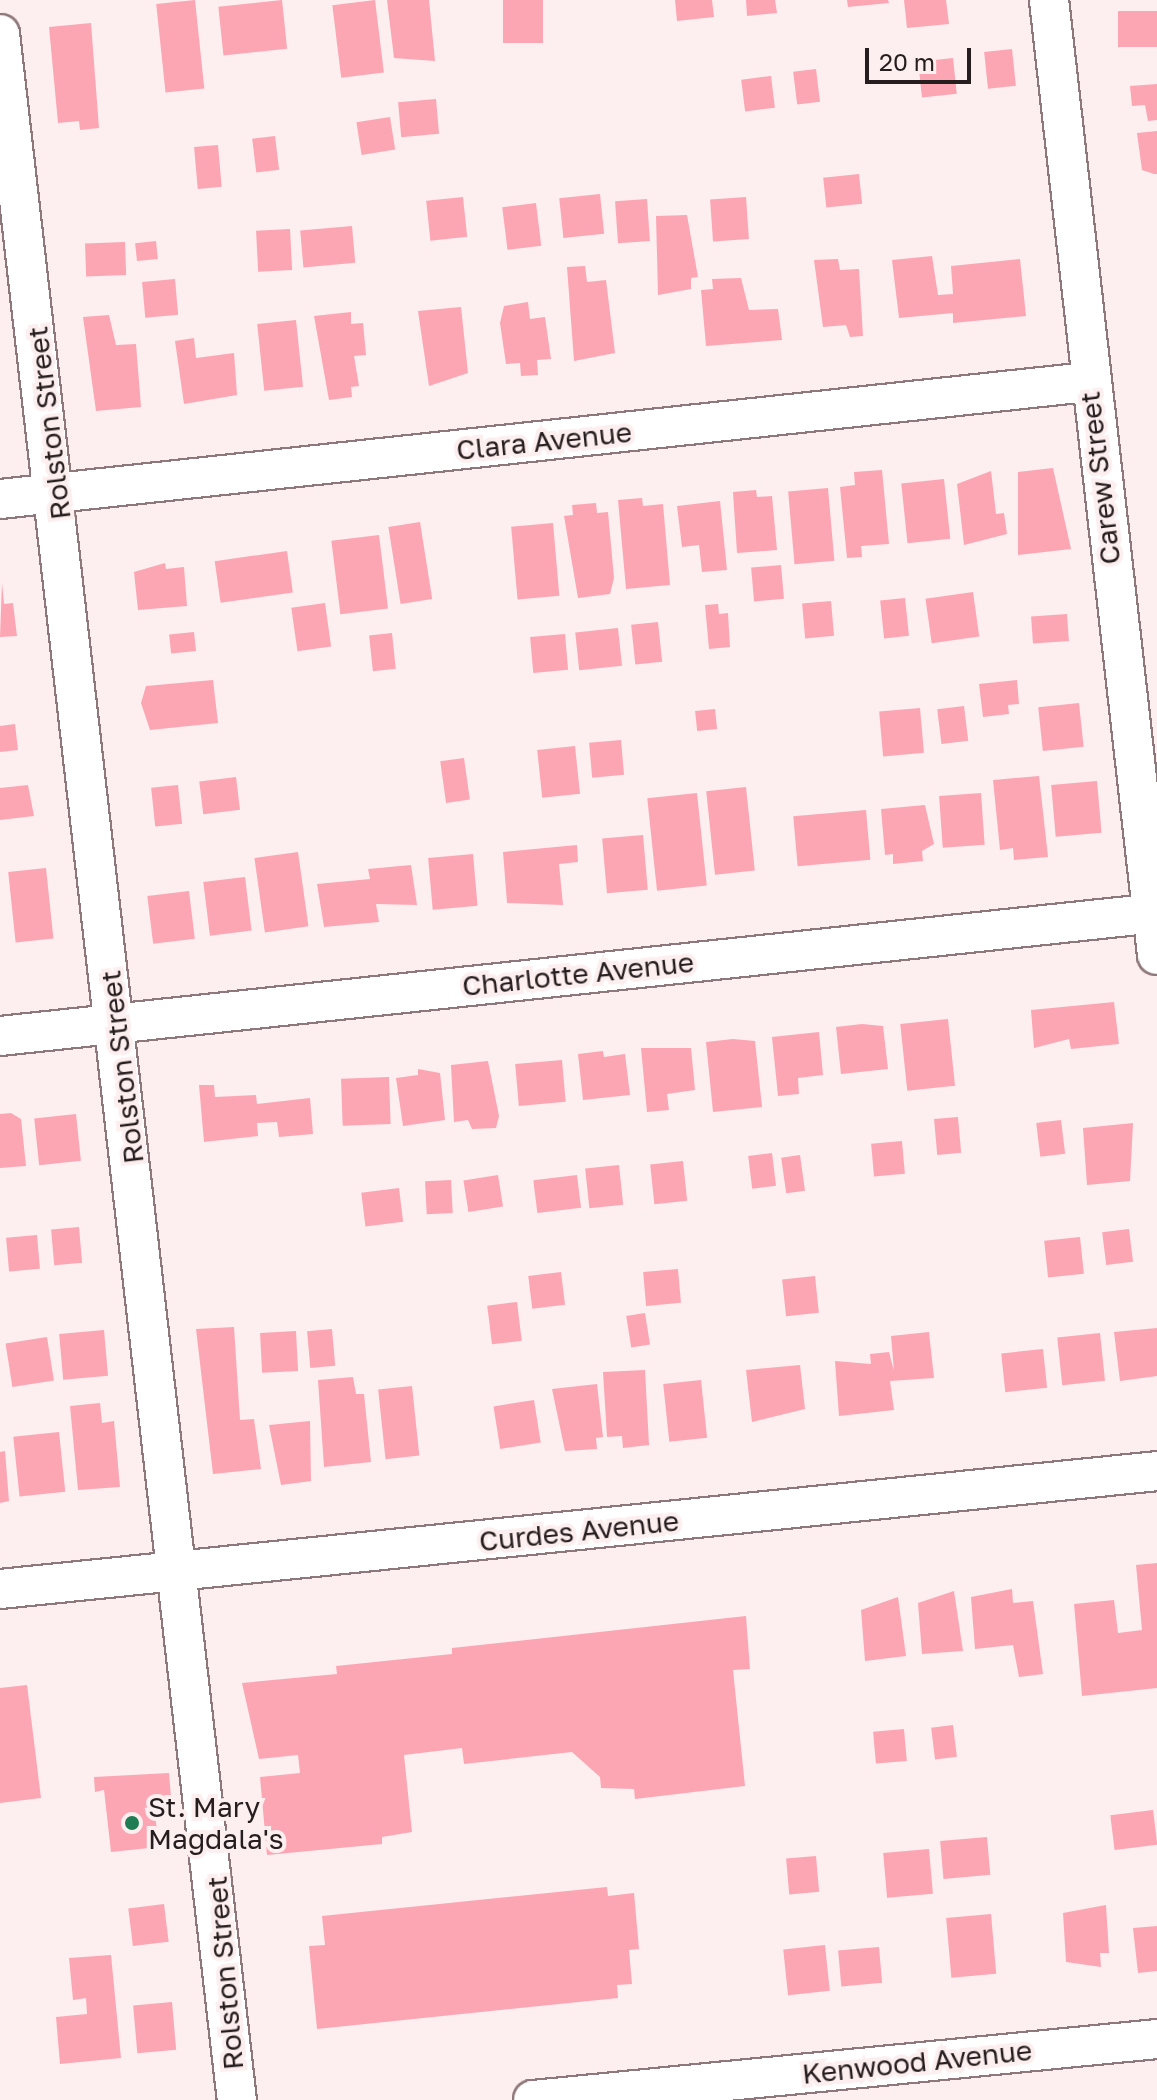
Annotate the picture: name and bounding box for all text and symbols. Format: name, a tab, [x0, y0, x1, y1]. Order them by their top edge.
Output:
scale bar	[869, 32, 975, 82]
text: 20 m	[879, 47, 935, 76]
street label: Rolston Street	[20, 324, 78, 522]
street label: Carew Street	[1073, 390, 1127, 566]
street label: Clara Avenue	[455, 415, 633, 467]
street label: Charlotte Avenue	[461, 945, 695, 1003]
street label: Rolston Street	[93, 968, 151, 1166]
street label: Curdes Avenue	[477, 1504, 681, 1558]
place label: St. Mary Magdala's	[148, 1790, 284, 1856]
marker: St. Mary Magdala's	[123, 1814, 141, 1832]
street label: Rolston Street	[200, 1875, 250, 2071]
street label: Kenwood Avenue	[800, 2033, 1034, 2091]

